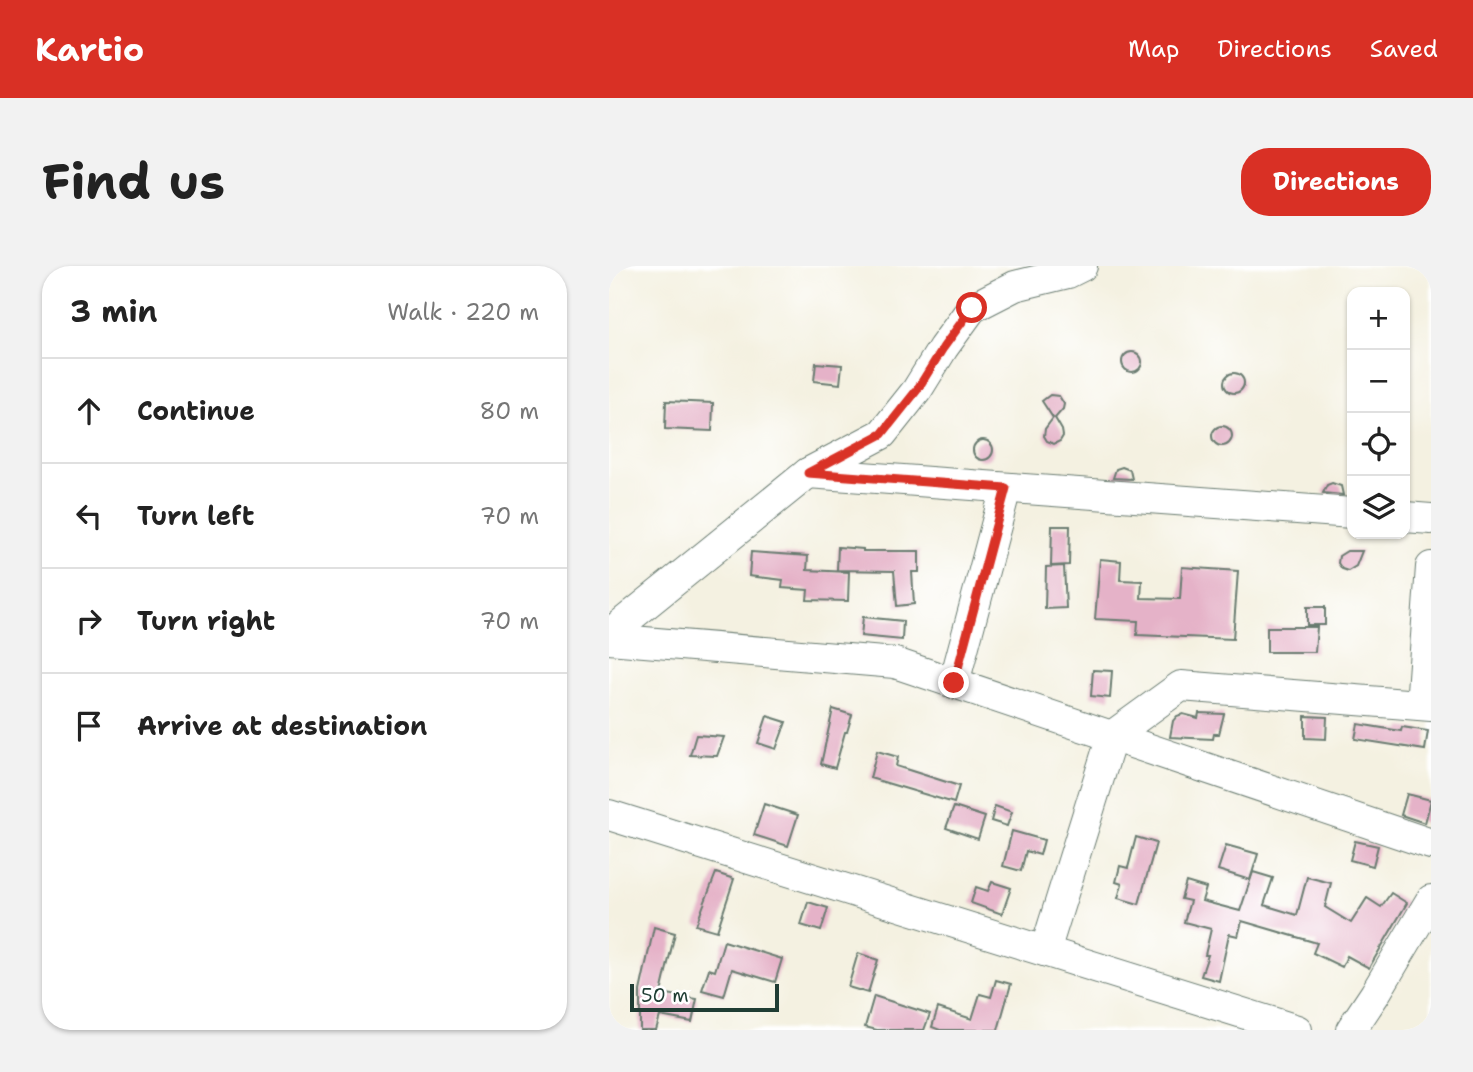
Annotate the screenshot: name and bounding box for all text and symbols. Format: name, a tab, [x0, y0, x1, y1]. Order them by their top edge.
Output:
text: Kartio	[35, 27, 144, 72]
text: Map	[1128, 33, 1179, 65]
text: Directions	[1217, 33, 1332, 65]
text: Saved	[1370, 33, 1438, 65]
button: Directions	[1241, 148, 1431, 216]
text: Find us	[42, 149, 225, 215]
map controls	[1347, 287, 1410, 539]
button: +	[1347, 287, 1410, 350]
text: 3 min	[70, 291, 157, 332]
route start	[956, 292, 987, 323]
text: Walk · 220 m	[387, 297, 539, 327]
button: −	[1347, 350, 1410, 413]
icon: ahead	[70, 392, 108, 430]
text: Continue	[137, 393, 255, 428]
text: 80 m	[480, 396, 539, 426]
button: locate	[1347, 413, 1410, 476]
button: layers	[1347, 476, 1410, 539]
icon: left	[70, 497, 108, 535]
text: Turn left	[137, 498, 254, 533]
text: 70 m	[480, 501, 539, 531]
icon: right	[70, 602, 108, 640]
text: Turn right	[137, 603, 275, 638]
text: 70 m	[480, 606, 539, 636]
route end	[938, 667, 969, 698]
icon: arrive	[70, 707, 108, 745]
text: Arrive at destination	[137, 708, 427, 743]
scale bar	[630, 981, 779, 1013]
text: 50 m	[641, 983, 689, 1008]

